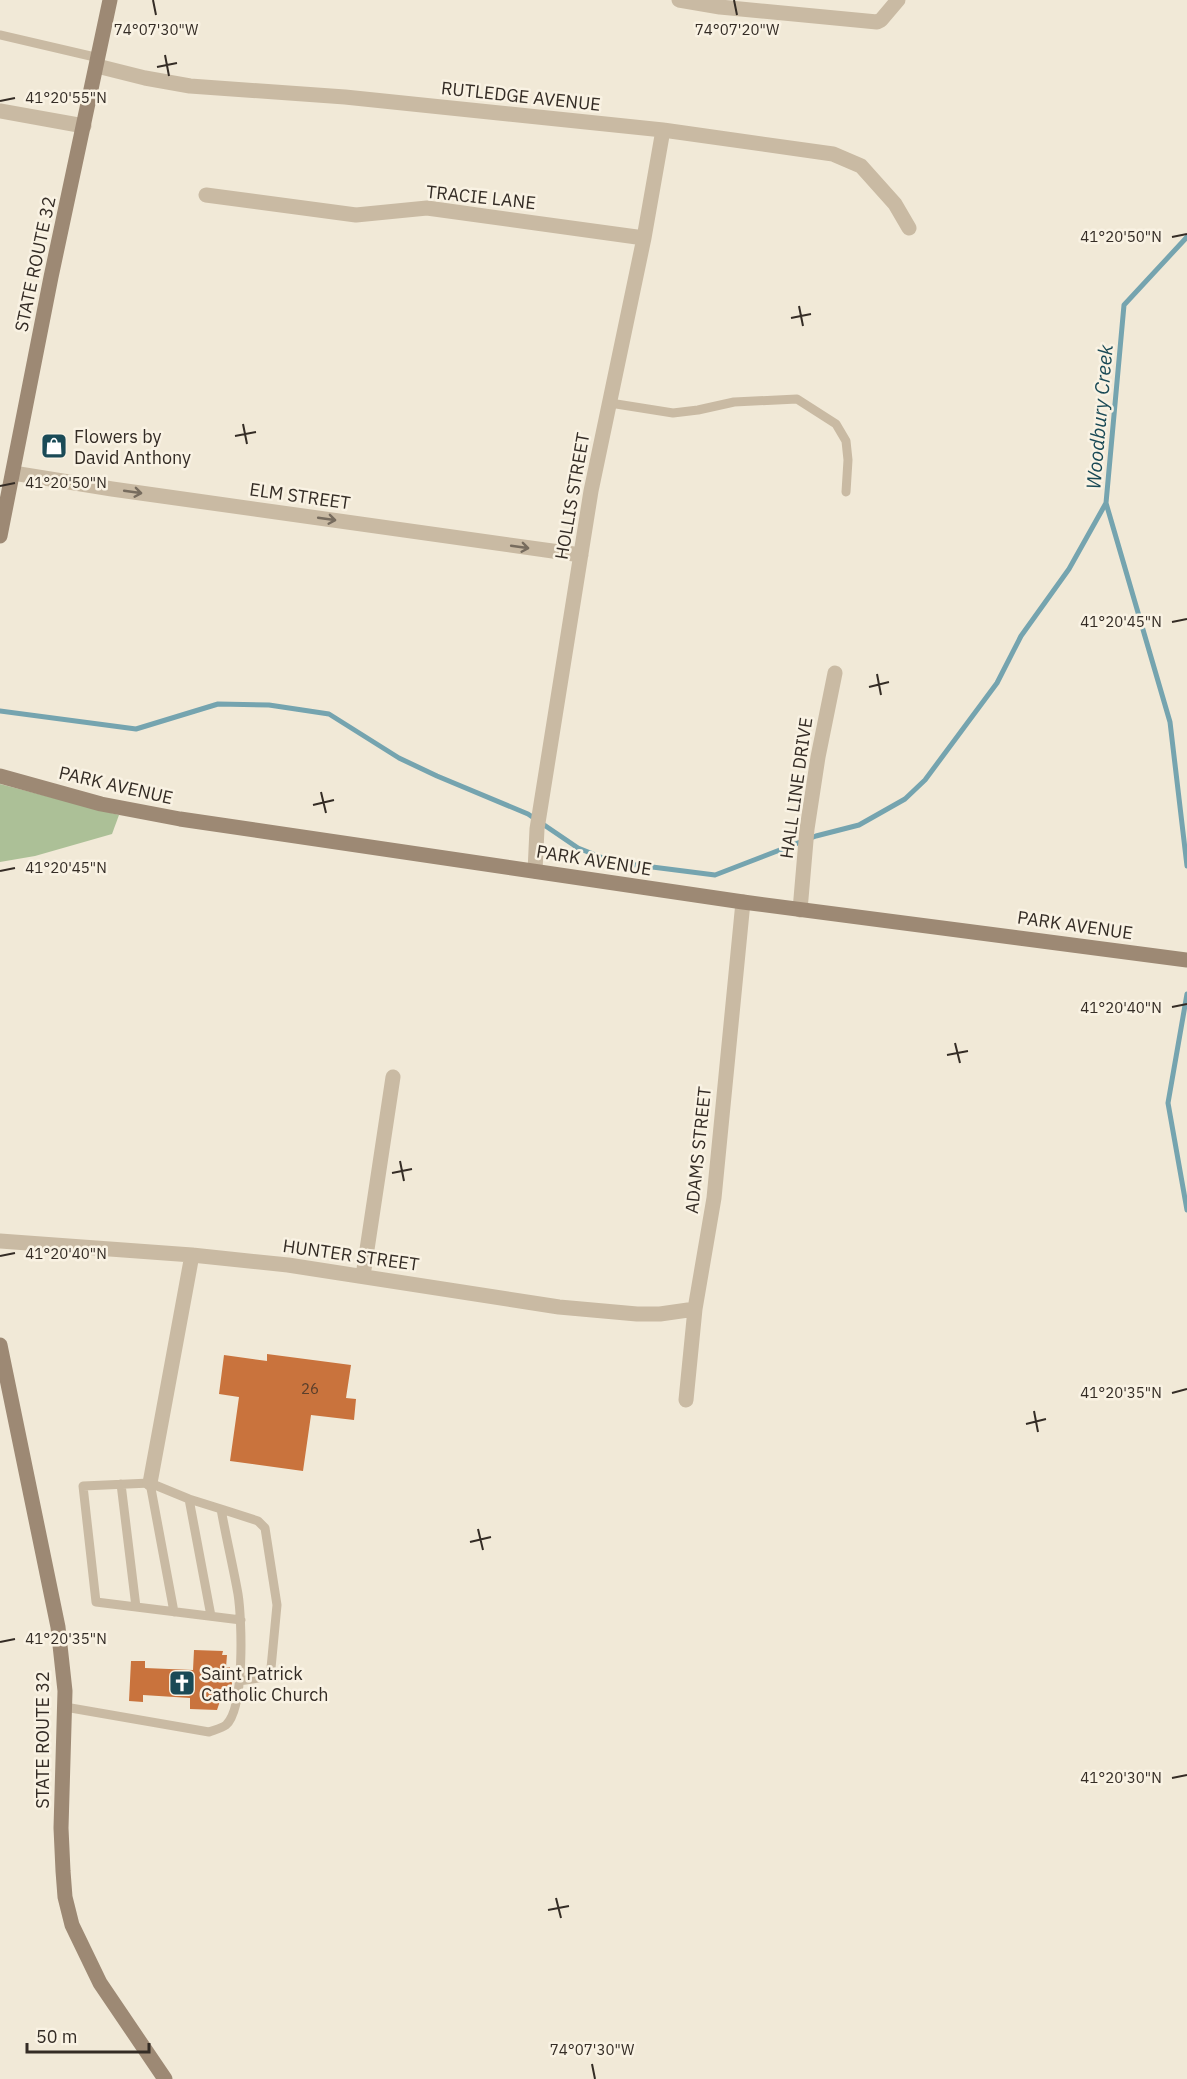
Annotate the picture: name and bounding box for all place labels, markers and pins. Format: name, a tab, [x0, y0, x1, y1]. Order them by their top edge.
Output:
place label: Flowers by David Anthony	[74, 425, 191, 469]
shop icon: Flowers by David Anthony	[39, 431, 69, 461]
place label: Saint Patrick Catholic Church	[201, 1662, 329, 1706]
church icon: Saint Patrick Catholic Church	[167, 1668, 197, 1698]

